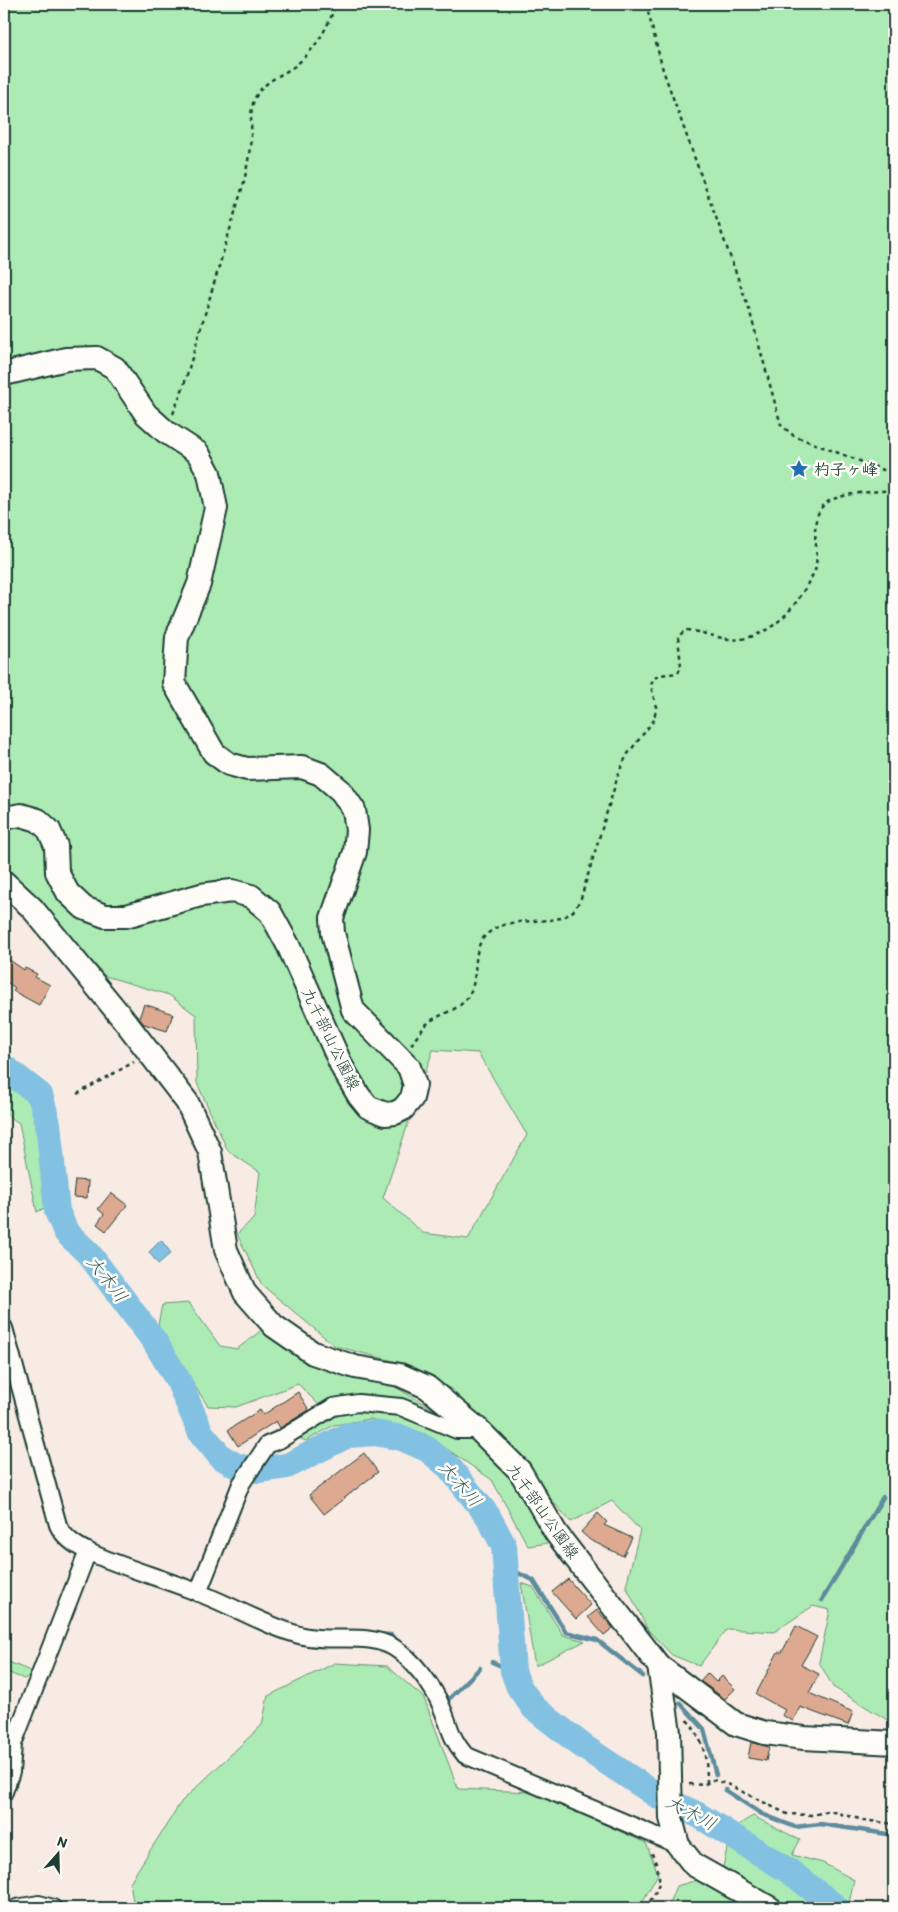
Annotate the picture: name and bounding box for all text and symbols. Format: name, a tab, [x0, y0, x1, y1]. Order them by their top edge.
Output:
place icon: 杓子ヶ峰	[788, 458, 810, 480]
place label: 杓子ヶ峰	[814, 460, 878, 479]
street label: 九千部山公園線	[298, 984, 364, 1094]
water label: 大木川	[82, 1251, 132, 1307]
water label: 大木川	[434, 1456, 486, 1512]
street label: 九千部山公園線	[503, 1460, 583, 1562]
water label: 大木川	[662, 1791, 720, 1835]
north arrow	[32, 1830, 82, 1880]
text: N	[55, 1833, 70, 1852]

